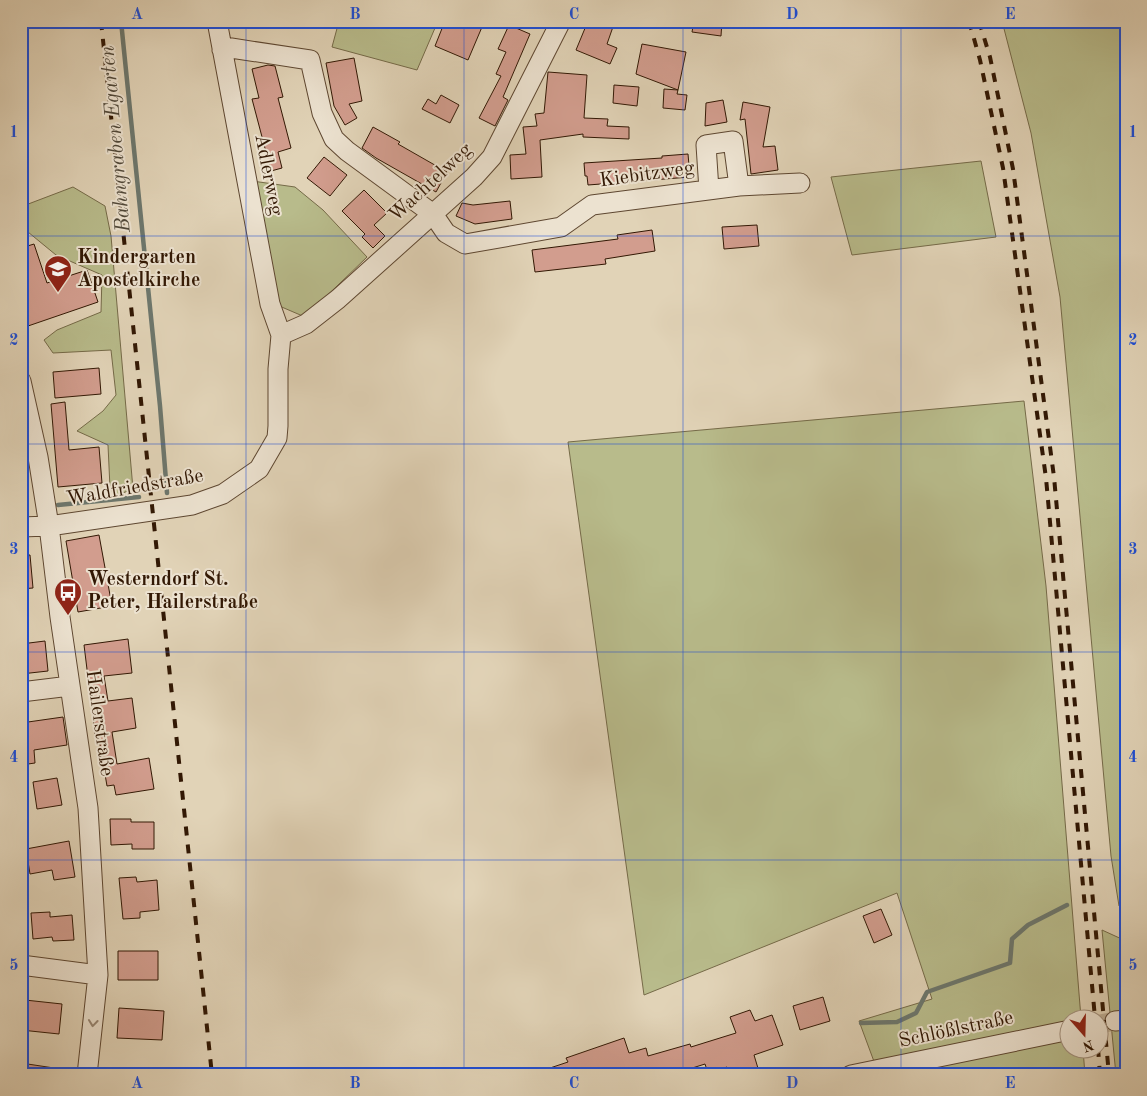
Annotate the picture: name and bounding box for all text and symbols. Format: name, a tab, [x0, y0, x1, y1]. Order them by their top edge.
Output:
text: A	[131, 7, 143, 23]
text: B	[349, 7, 361, 23]
text: C	[569, 7, 579, 23]
text: D	[786, 7, 798, 23]
text: E	[1004, 7, 1016, 23]
water label: Bahngraben Egarten	[97, 45, 135, 234]
text: 1	[9, 125, 19, 141]
text: 1	[1128, 125, 1138, 141]
street label: Adlerweg	[250, 132, 286, 218]
street label: Wachtelweg	[386, 140, 477, 226]
street label: Kiebitzweg	[598, 158, 696, 192]
place label: Kindergarten Apostelkirche	[77, 248, 200, 291]
school or university icon: Kindergarten Apostelkirche	[43, 254, 73, 293]
text: 2	[9, 333, 19, 349]
text: 2	[1128, 333, 1138, 349]
street label: Waldfriedstraße	[65, 466, 205, 510]
text: 3	[9, 542, 19, 558]
text: 3	[1128, 542, 1138, 558]
place label: Westerndorf St. Peter, Hailerstraße	[87, 570, 258, 613]
bus stop icon: Westerndorf St. Peter, Hailerstraße	[53, 577, 83, 616]
street label: Hailerstraße	[82, 668, 116, 778]
text: 4	[9, 750, 19, 766]
text: 4	[1128, 750, 1138, 766]
text: 5	[9, 958, 19, 974]
text: 5	[1128, 958, 1138, 974]
street label: Schlößlstraße	[897, 1008, 1015, 1052]
north arrow	[1060, 1008, 1110, 1058]
one-way arrow	[88, 1020, 99, 1028]
text: N	[1080, 1037, 1096, 1054]
text: A	[131, 1076, 143, 1092]
text: B	[349, 1076, 361, 1092]
text: C	[569, 1076, 579, 1092]
text: D	[786, 1076, 798, 1092]
text: E	[1004, 1076, 1016, 1092]

